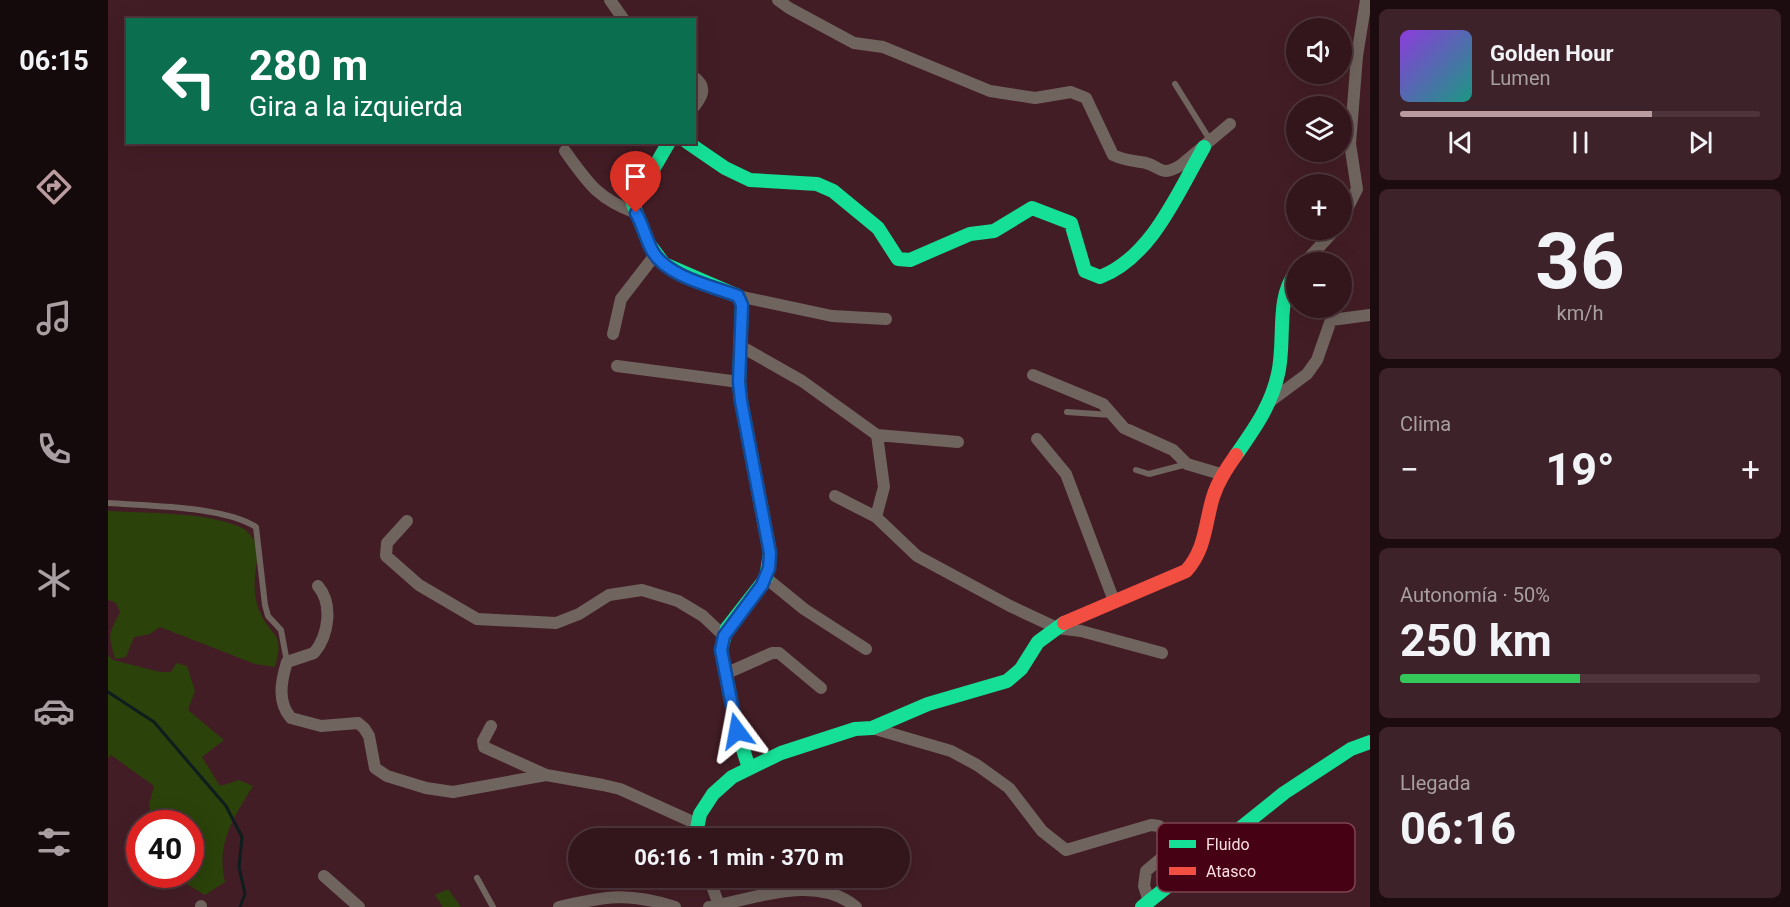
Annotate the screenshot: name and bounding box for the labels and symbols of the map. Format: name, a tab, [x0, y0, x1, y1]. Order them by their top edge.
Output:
pin	[610, 151, 661, 213]
position arrow	[705, 699, 769, 763]
speed limit sign: 40	[126, 810, 204, 888]
legend	[1157, 823, 1355, 892]
text: Fluido	[1206, 835, 1250, 854]
text: Atasco	[1206, 862, 1256, 881]

